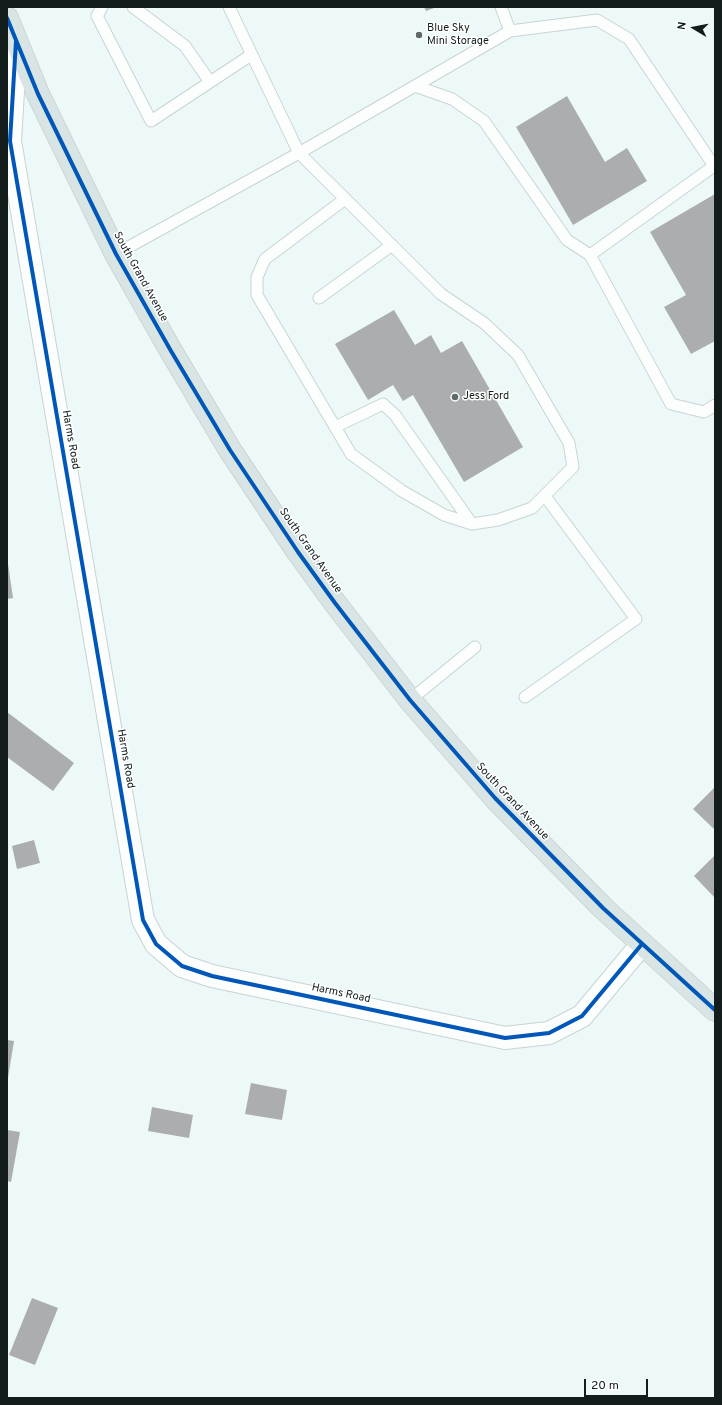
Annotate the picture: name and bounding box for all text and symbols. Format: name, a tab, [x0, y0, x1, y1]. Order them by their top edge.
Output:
north arrow	[674, 8, 714, 48]
text: N	[675, 21, 690, 31]
place label: Blue Sky Mini Storage	[427, 22, 489, 48]
marker: Blue Sky Mini Storage	[414, 30, 424, 40]
street label: South Grand Avenue	[110, 230, 170, 324]
place label: Jess Ford	[463, 390, 509, 404]
marker: Jess Ford	[450, 392, 460, 402]
street label: Harms Road	[58, 409, 82, 471]
street label: South Grand Avenue	[276, 506, 344, 596]
street label: Harms Road	[113, 728, 137, 790]
street label: South Grand Avenue	[473, 761, 551, 843]
street label: Harms Road	[310, 981, 372, 1007]
scale bar	[586, 1371, 650, 1397]
text: 20 m	[591, 1378, 619, 1394]

